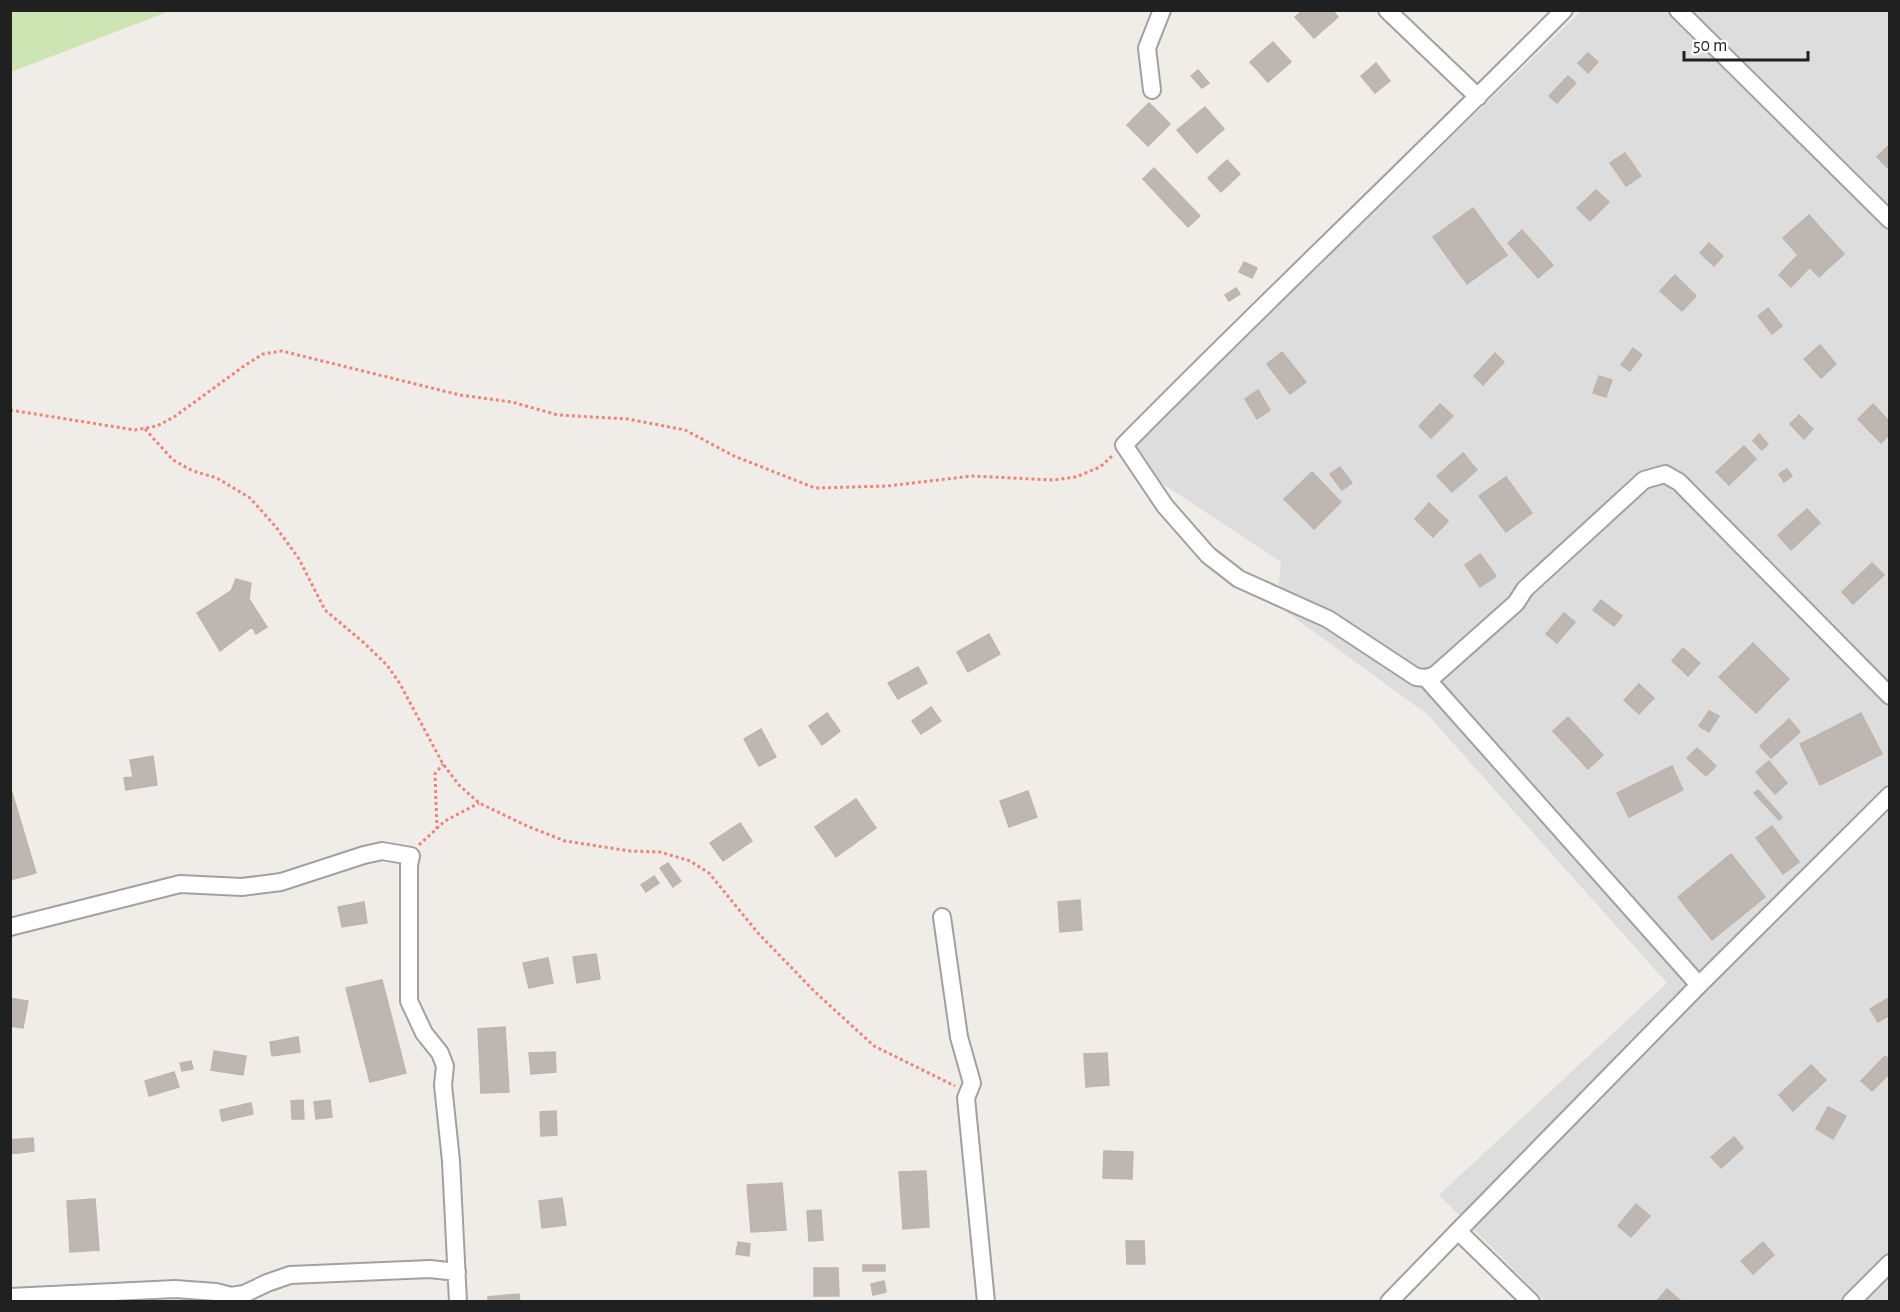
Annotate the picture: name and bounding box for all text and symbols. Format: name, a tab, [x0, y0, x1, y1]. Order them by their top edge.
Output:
scale bar	[1684, 24, 1808, 62]
text: 50 m	[1693, 37, 1727, 55]

